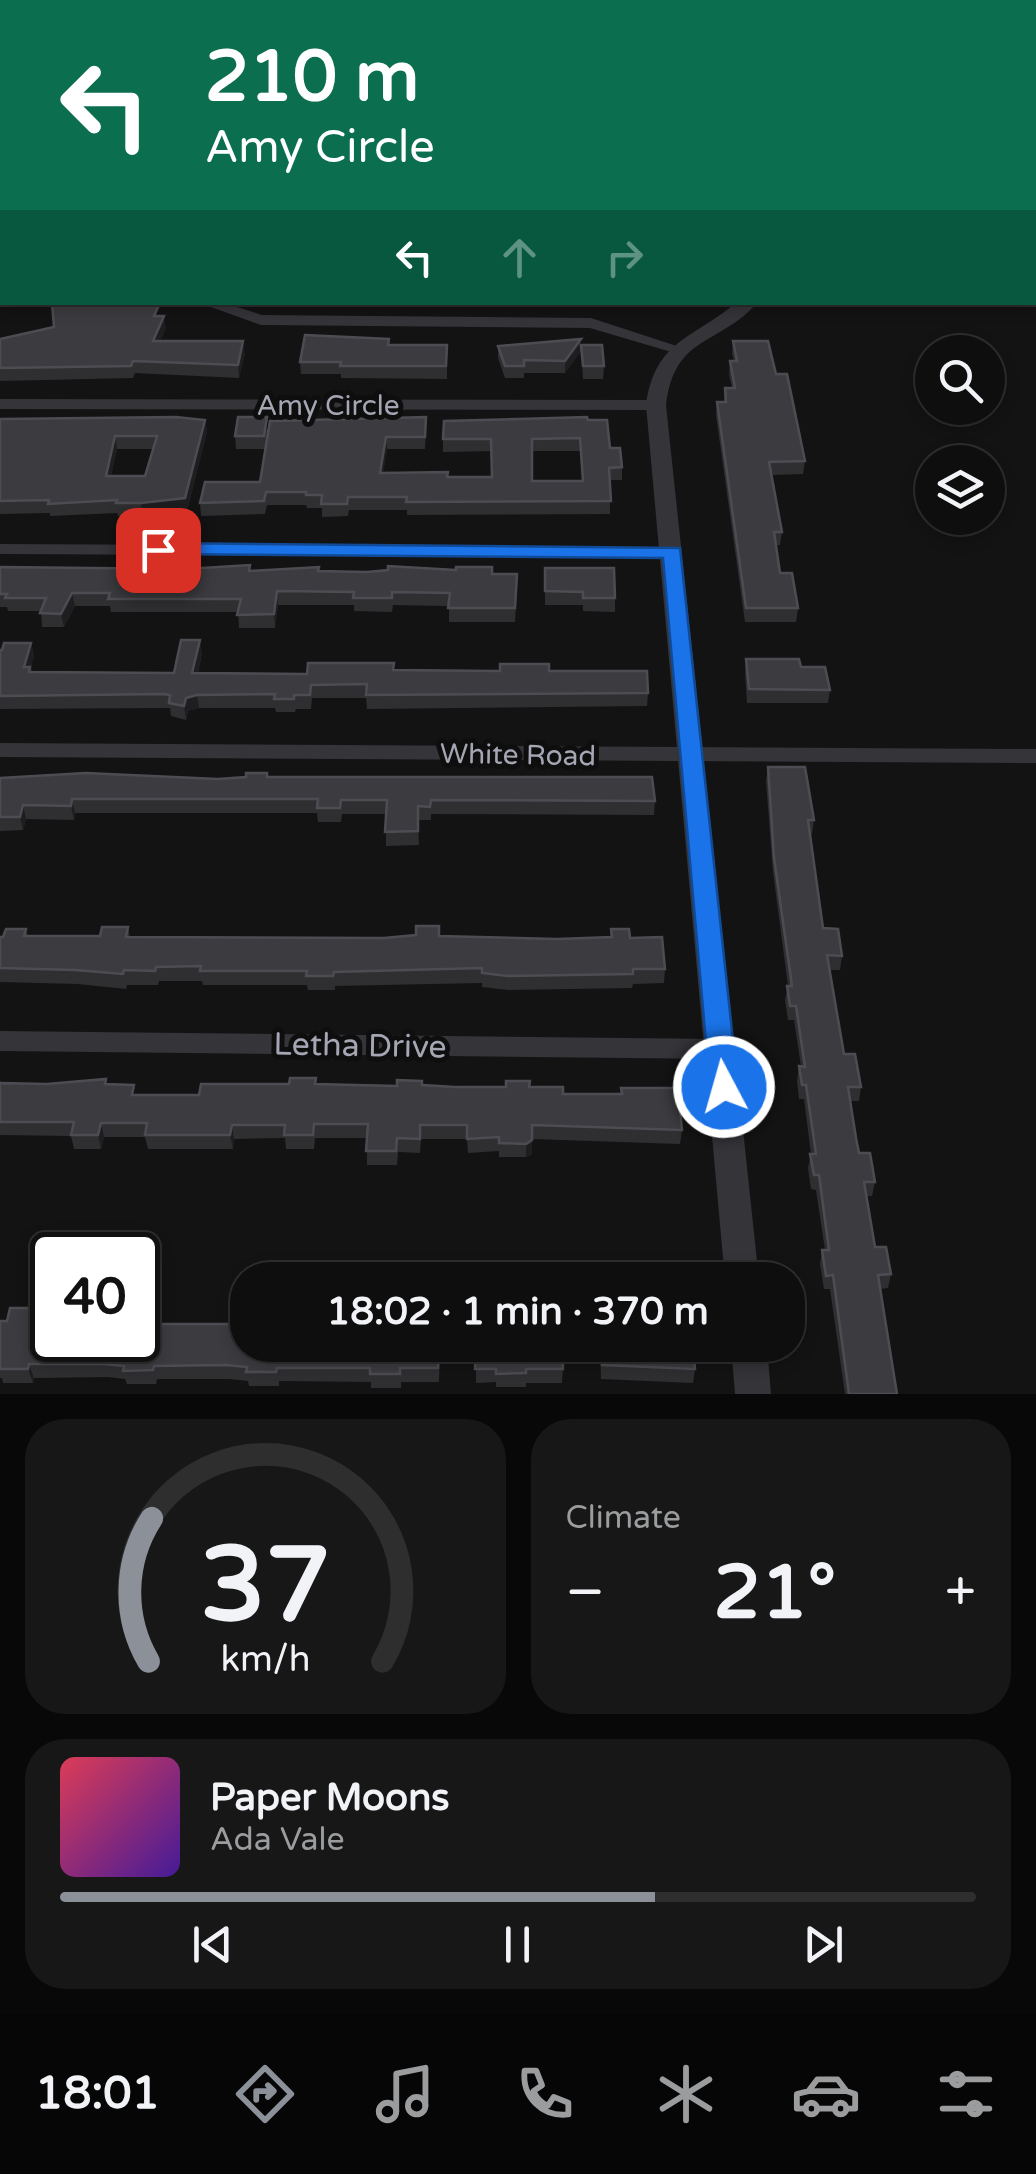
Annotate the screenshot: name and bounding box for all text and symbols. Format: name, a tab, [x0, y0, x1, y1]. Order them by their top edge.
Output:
text: 210 m	[205, 36, 419, 120]
icon: left	[40, 40, 170, 170]
text: Amy Circle	[205, 121, 435, 175]
icon: left	[387, 230, 442, 285]
icon: ahead	[492, 230, 547, 285]
icon: right	[597, 230, 652, 285]
map controls	[915, 335, 1005, 535]
button: search	[915, 335, 1005, 425]
street label: Amy Circle	[257, 389, 399, 423]
button: layers	[915, 445, 1005, 535]
pin	[116, 508, 201, 593]
icon: arrive	[131, 523, 186, 578]
street label: White Road	[440, 737, 596, 773]
street label: Letha Drive	[273, 1025, 447, 1067]
position arrow	[672, 1035, 776, 1139]
speed limit sign: 40	[30, 1232, 160, 1362]
text: 18:02 · 1 min · 370 m	[326, 1289, 709, 1335]
text: Climate	[566, 1499, 681, 1537]
text: 37	[200, 1524, 331, 1649]
text: 21°	[714, 1548, 836, 1638]
text: −	[566, 1560, 605, 1626]
text: +	[945, 1560, 976, 1626]
text: km/h	[220, 1638, 310, 1681]
text: Paper Moons	[210, 1775, 450, 1821]
text: Ada Vale	[210, 1821, 345, 1859]
icon: previous	[185, 1917, 240, 1972]
icon: pause	[490, 1917, 545, 1972]
icon: next	[796, 1917, 851, 1972]
icon: directions	[230, 2059, 300, 2129]
icon: music	[370, 2059, 440, 2129]
icon: phone	[510, 2059, 580, 2129]
icon: climate	[651, 2059, 721, 2129]
icon: car	[791, 2059, 861, 2129]
icon: filters	[931, 2059, 1001, 2129]
text: 18:01	[35, 2067, 160, 2121]

